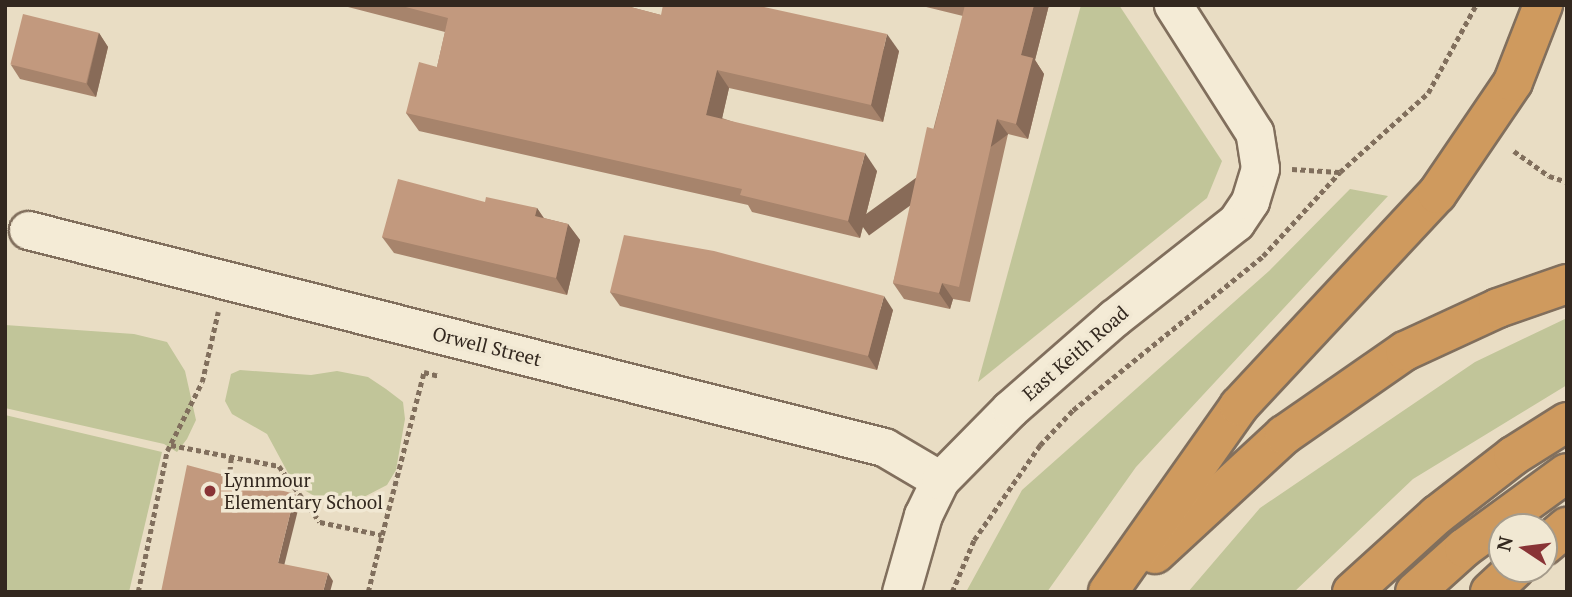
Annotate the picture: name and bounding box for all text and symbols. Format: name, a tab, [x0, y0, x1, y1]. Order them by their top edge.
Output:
street label: East Keith Road	[1018, 301, 1132, 405]
street label: Orwell Street	[430, 321, 544, 371]
place label: Lynnmour Elementary School	[224, 469, 383, 513]
marker: Lynnmour Elementary School	[202, 483, 218, 499]
north arrow	[1488, 513, 1558, 583]
text: N	[1490, 534, 1518, 553]

